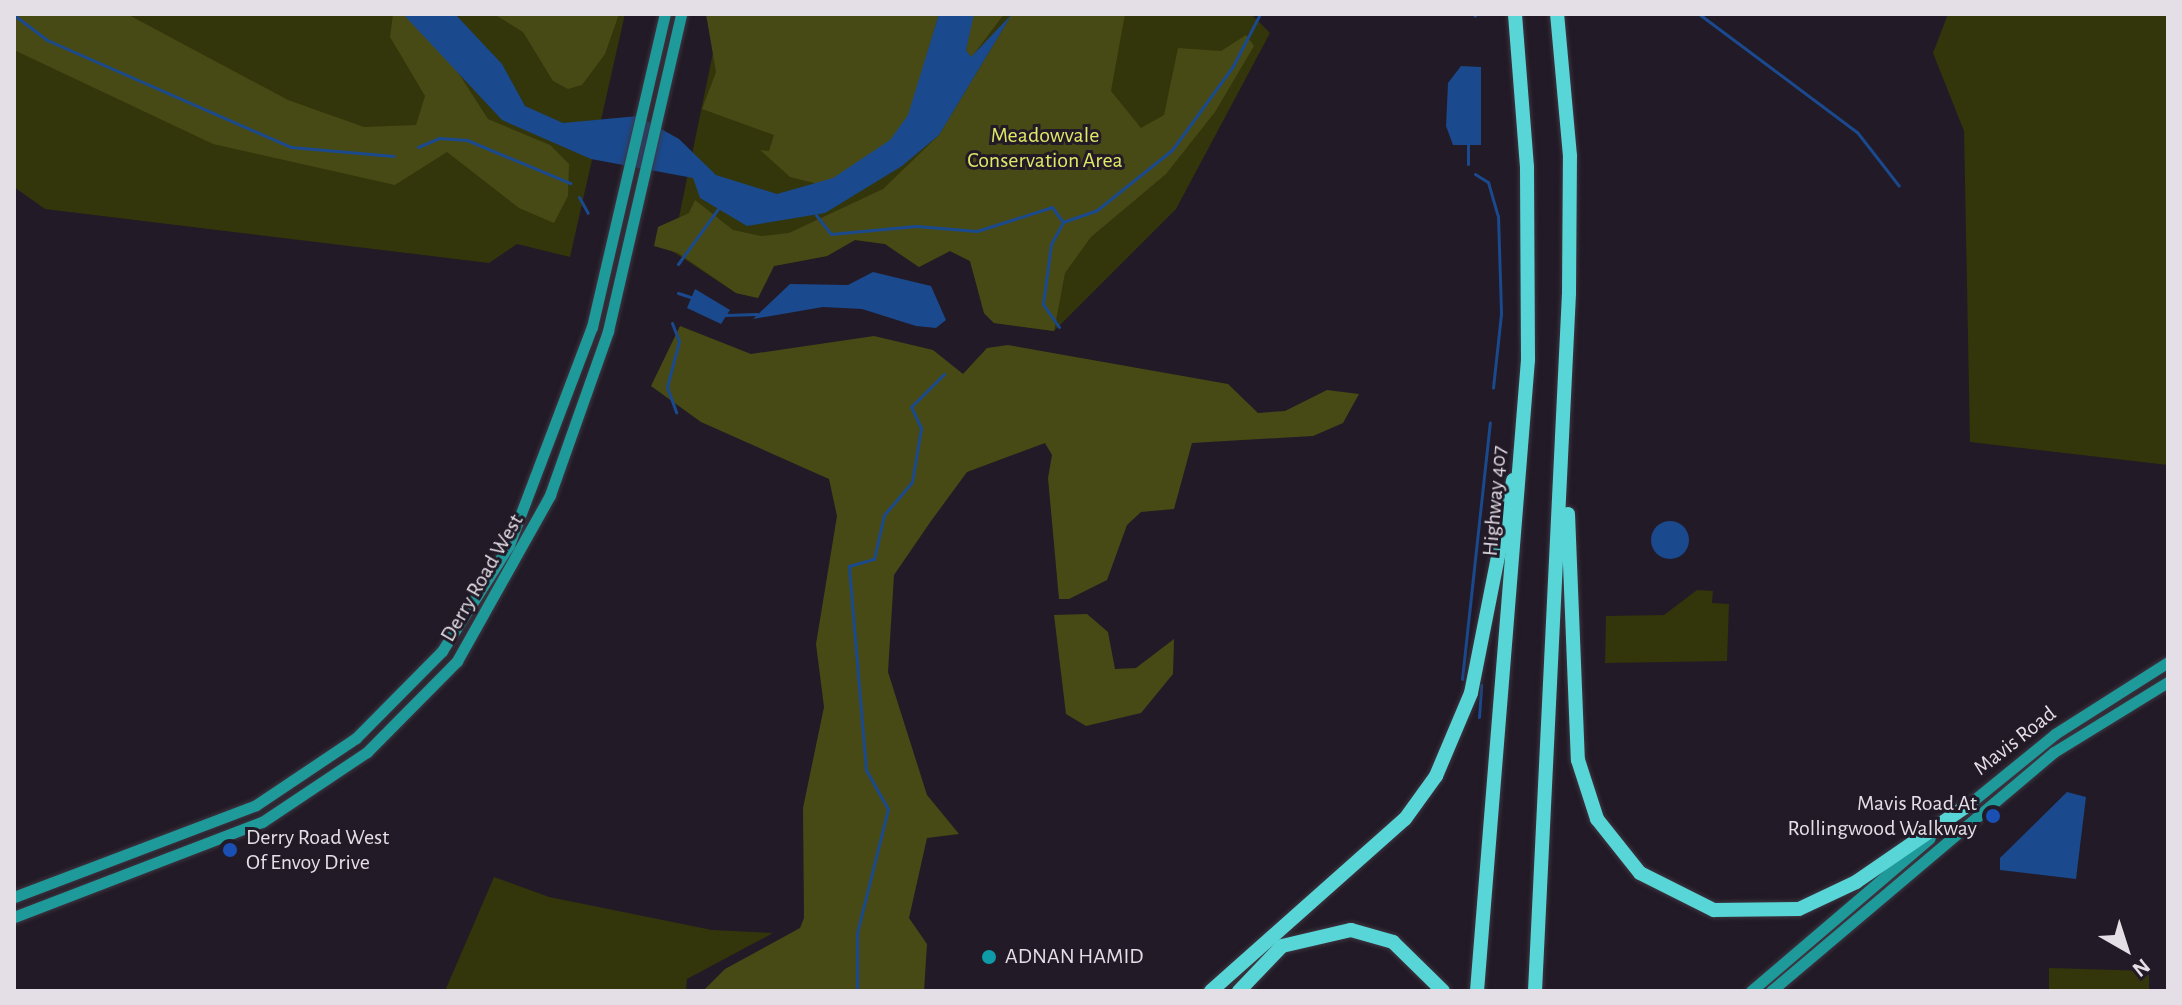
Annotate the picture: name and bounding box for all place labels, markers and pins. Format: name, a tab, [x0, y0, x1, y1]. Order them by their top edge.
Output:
place label: Mavis Road At Rollingwood Walkway	[1788, 790, 1977, 842]
marker: Mavis Road At Rollingwood Walkway	[1984, 807, 2002, 825]
place label: Derry Road West Of Envoy Drive	[246, 824, 389, 876]
marker: Derry Road West Of Envoy Drive	[221, 841, 239, 859]
place label: ADNAN HAMID	[1005, 944, 1144, 970]
marker: ADNAN HAMID	[980, 948, 998, 966]

